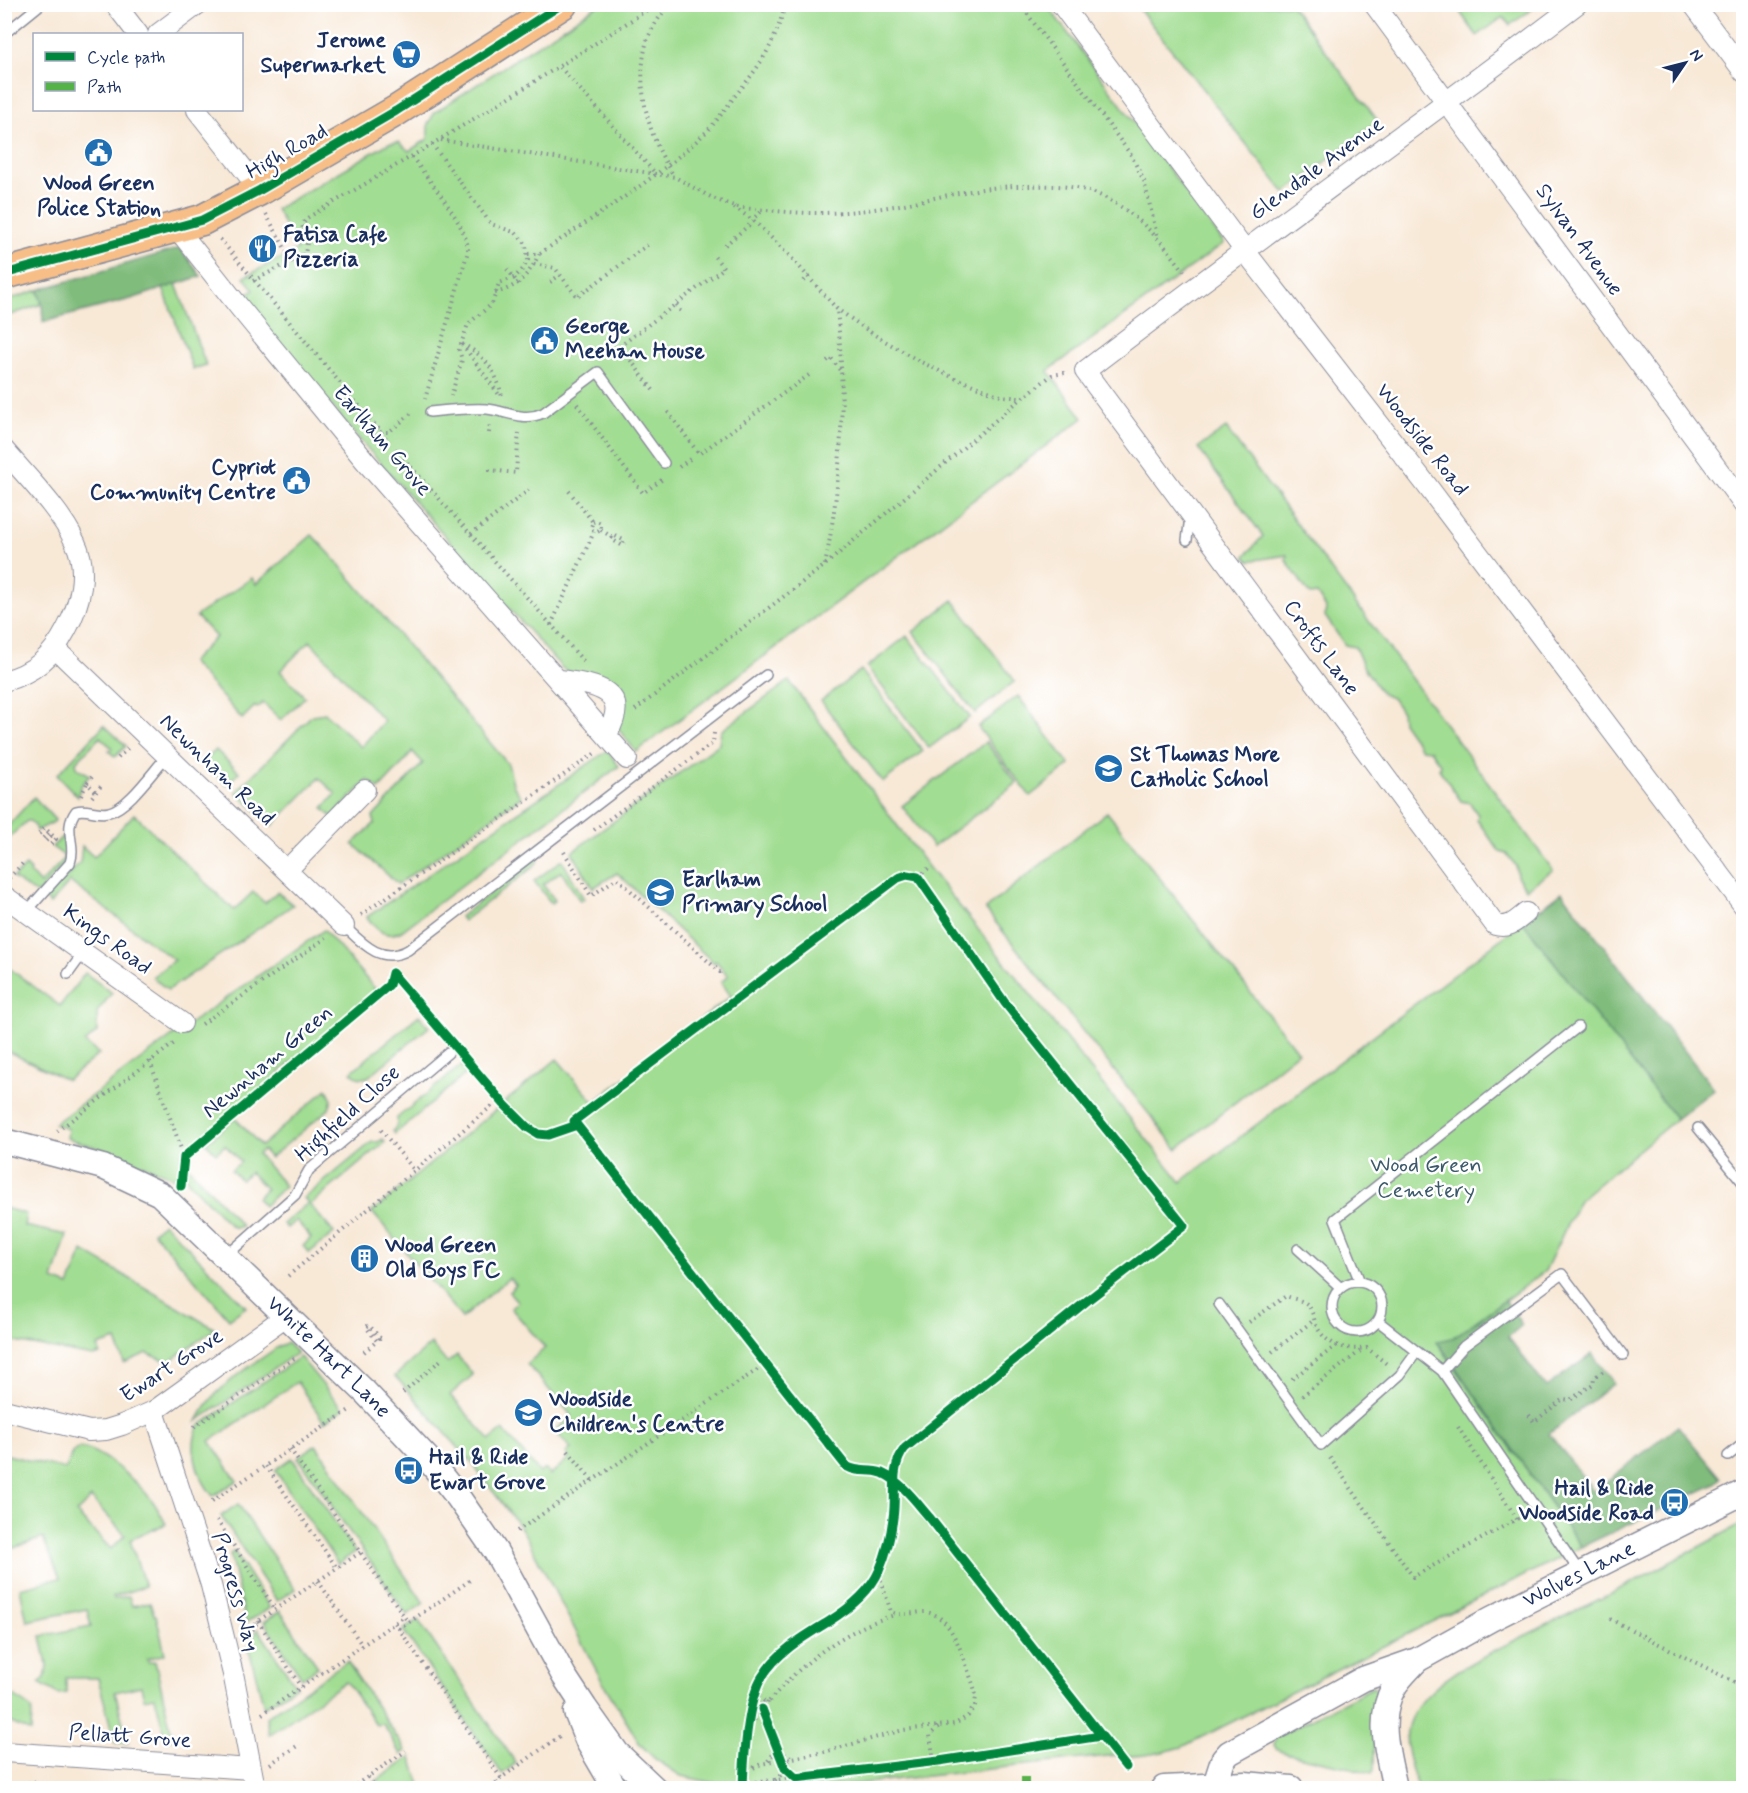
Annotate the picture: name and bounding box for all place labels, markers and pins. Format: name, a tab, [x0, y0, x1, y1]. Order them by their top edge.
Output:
place label: Jerome Supermarket	[260, 27, 387, 80]
supermarket icon: Jerome Supermarket	[391, 38, 423, 70]
public building icon: Wood Green Police Station	[83, 136, 115, 168]
place label: Wood Green Police Station	[37, 170, 161, 223]
place label: Fatisa Cafe Pizzeria	[283, 221, 388, 274]
restaurant icon: Fatisa Cafe Pizzeria	[246, 232, 278, 264]
place label: George Meehan House	[565, 313, 705, 366]
public building icon: George Meehan House	[528, 324, 560, 356]
place label: Cypriot Community Centre	[90, 454, 276, 507]
public building icon: Cypriot Community Centre	[281, 465, 313, 497]
place label: St Thomas More Catholic School	[1130, 741, 1281, 794]
school or university icon: St Thomas More Catholic School	[1093, 752, 1125, 784]
place label: Earlham Primary School	[682, 866, 827, 919]
school or university icon: Earlham Primary School	[645, 877, 677, 909]
place label: Wood Green Old Boys FC	[384, 1232, 501, 1286]
building icon: Wood Green Old Boys FC	[348, 1243, 380, 1275]
place label: Woodside Children's Centre	[548, 1386, 725, 1439]
school or university icon: Woodside Children's Centre	[512, 1397, 544, 1429]
place label: Hail & Ride Ewart Grove	[429, 1444, 546, 1497]
bus stop icon: Hail & Ride Ewart Grove	[392, 1455, 424, 1487]
place label: Hail & Ride Woodside Road	[1518, 1475, 1654, 1528]
bus stop icon: Hail & Ride Woodside Road	[1659, 1486, 1691, 1518]

